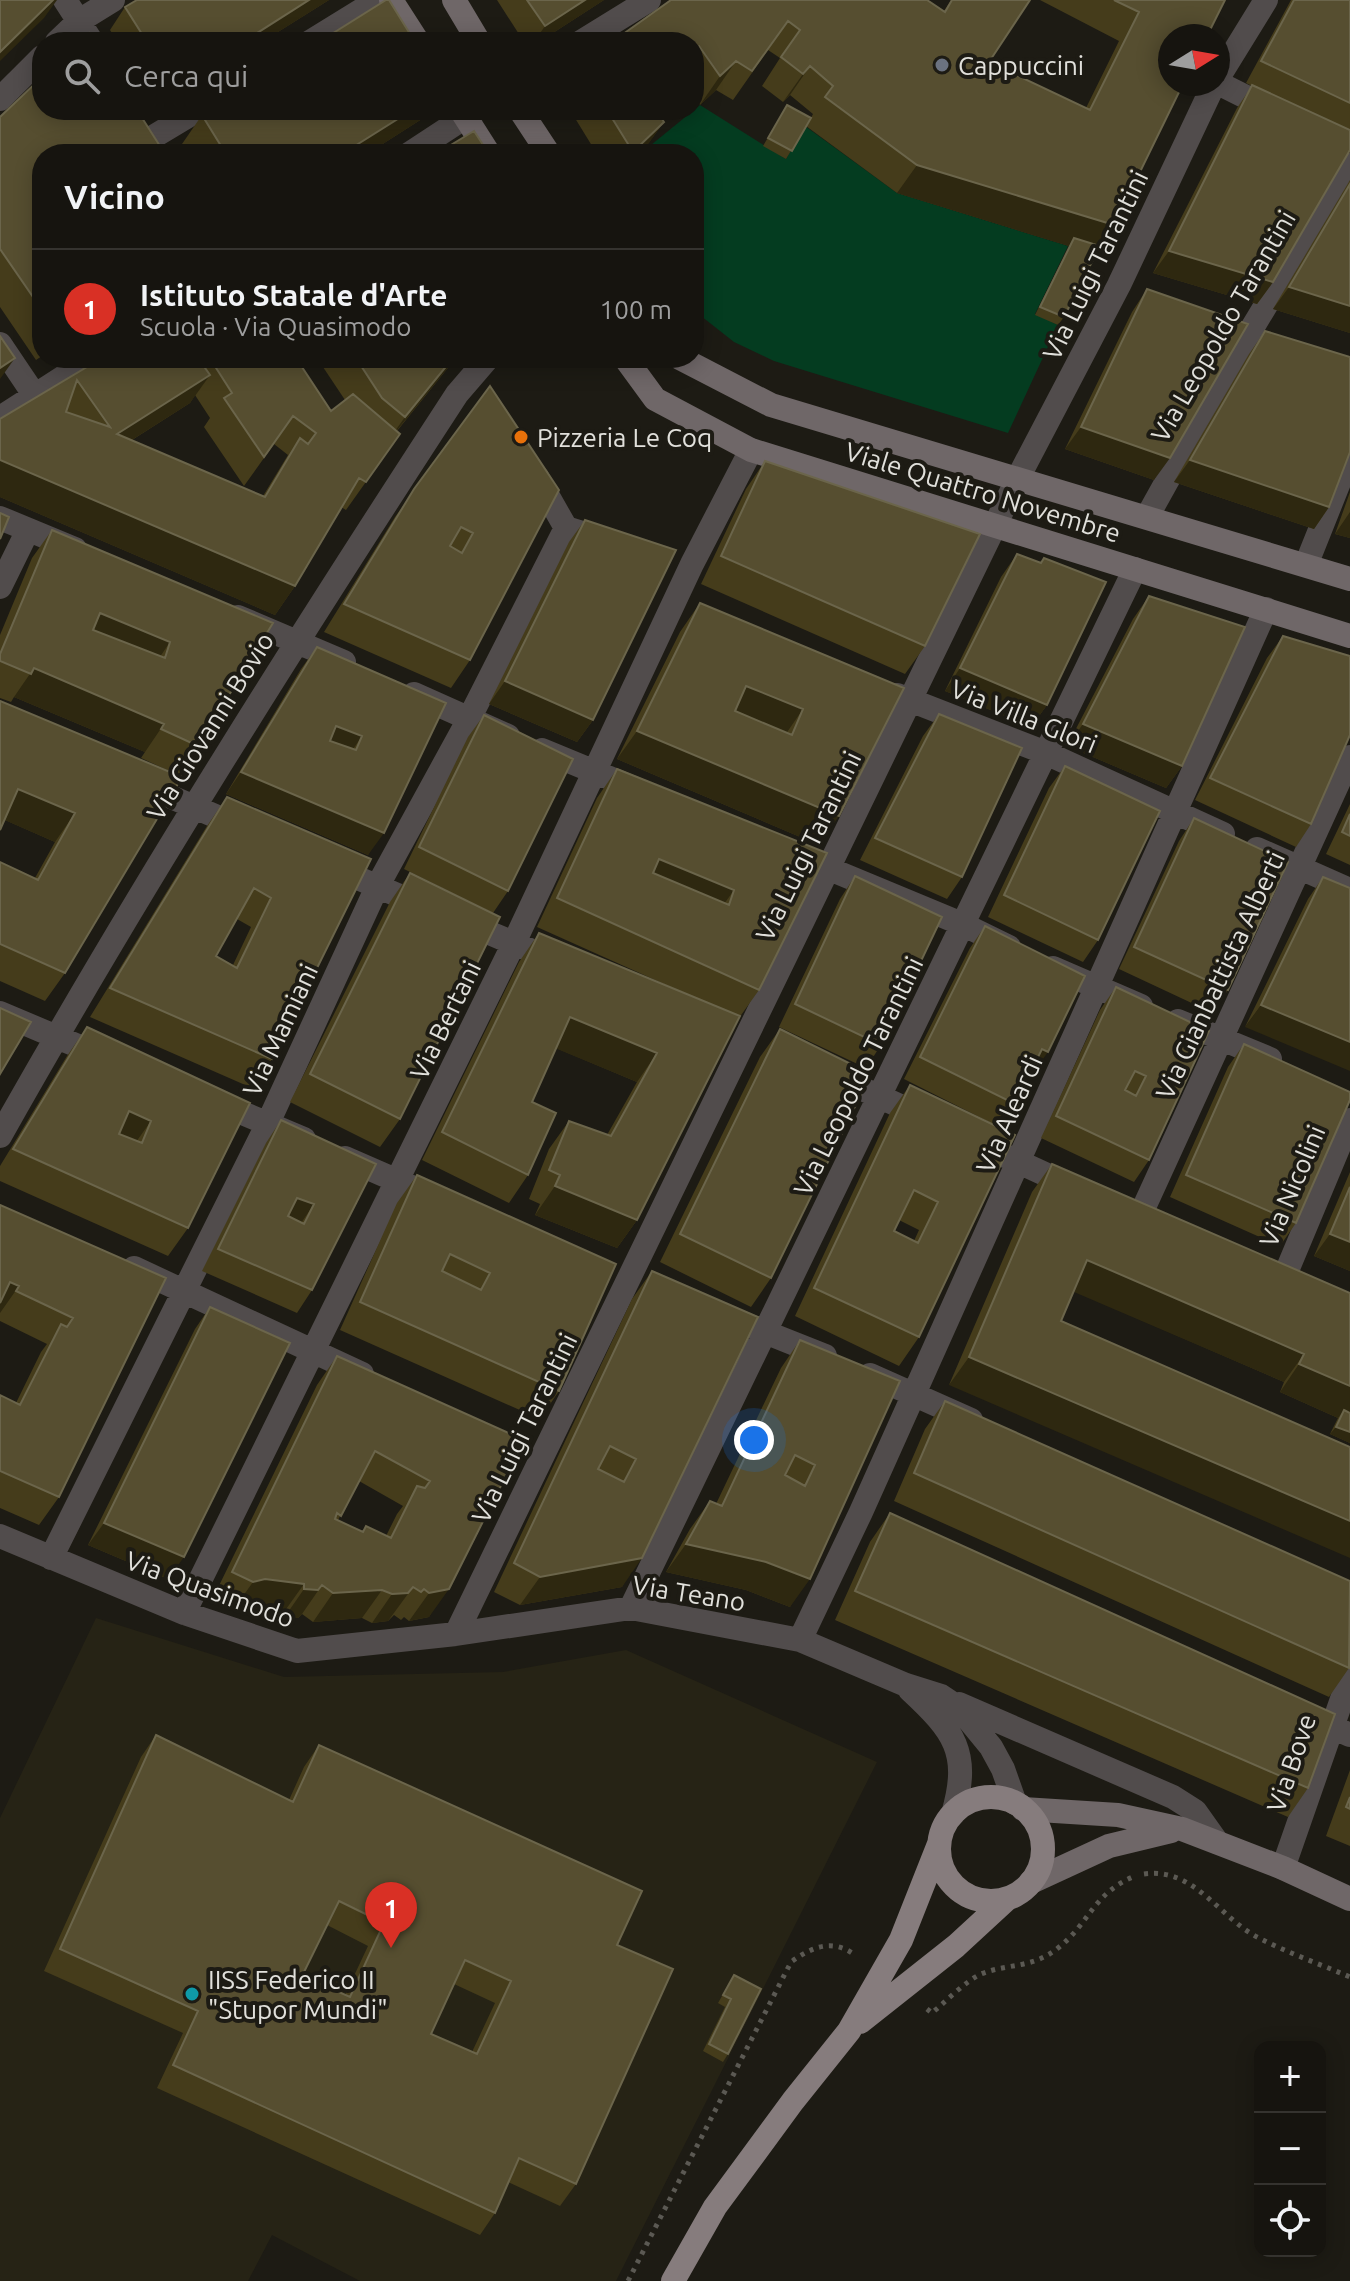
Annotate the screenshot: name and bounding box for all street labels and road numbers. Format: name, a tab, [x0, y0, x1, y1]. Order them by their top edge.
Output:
street label: Via Luigi Tarantini	[1037, 166, 1153, 364]
street label: Via Leopoldo Tarantini	[1145, 205, 1301, 447]
street label: Viale Quattro Novembre	[842, 436, 1124, 548]
street label: Via Giovanni Bovio	[141, 627, 279, 825]
street label: Via Villa Glori	[947, 674, 1101, 758]
street label: Via Luigi Tarantini	[750, 747, 866, 945]
street label: Via Gianbattista Alberti	[1150, 846, 1290, 1104]
street label: Via Leopoldo Tarantini	[788, 952, 928, 1200]
street label: Via Bertani	[404, 956, 486, 1084]
street label: Via Mamiani	[237, 959, 323, 1101]
street label: Via Aleardi	[970, 1051, 1048, 1177]
street label: Via Nicolini	[1253, 1121, 1331, 1251]
street label: Via Luigi Tarantini	[466, 1329, 582, 1527]
street label: Via Quasimodo	[122, 1545, 298, 1633]
street label: Via Teano	[630, 1570, 748, 1616]
street label: Via Bove	[1261, 1710, 1321, 1816]

